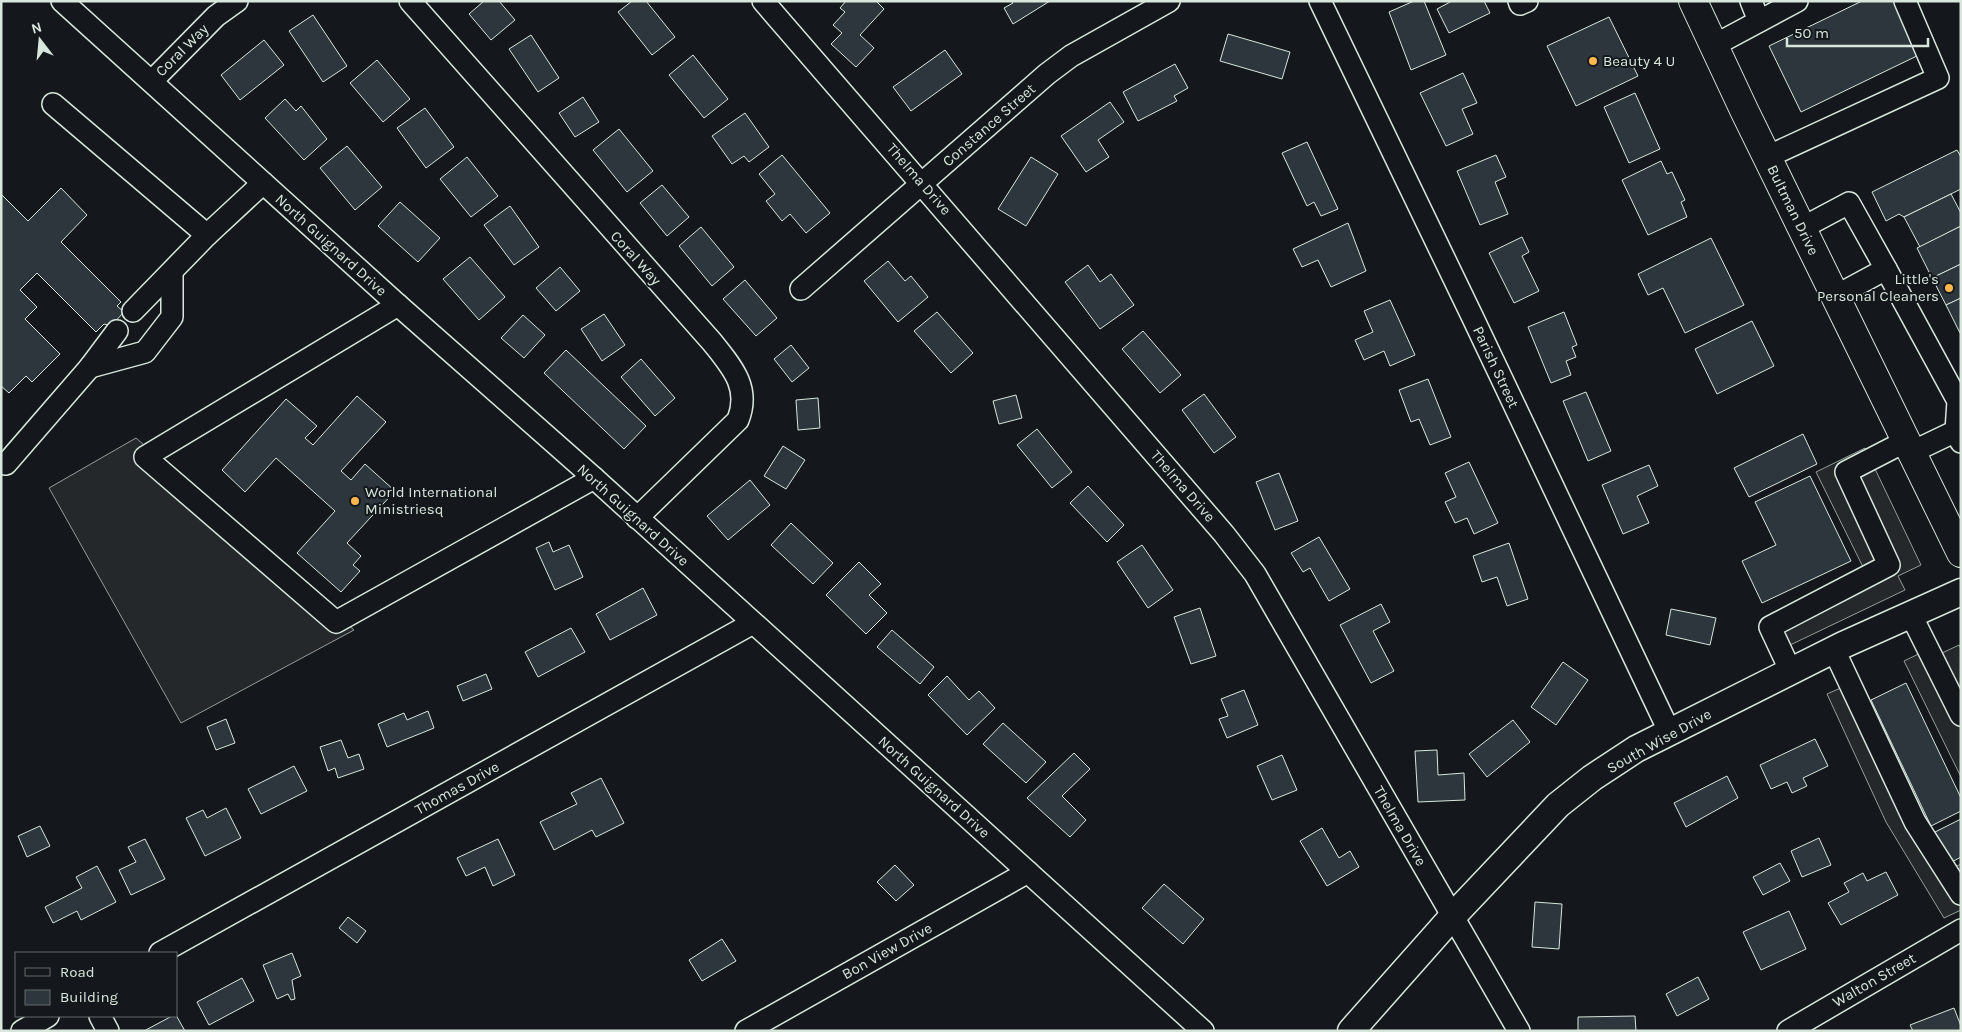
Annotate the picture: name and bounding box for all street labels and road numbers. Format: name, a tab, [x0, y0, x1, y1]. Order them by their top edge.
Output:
street label: Coral Way	[152, 20, 212, 80]
street label: Constance Street	[939, 79, 1039, 170]
street label: Thelma Drive	[883, 139, 955, 219]
street label: Bultman Drive	[1763, 162, 1823, 258]
street label: North Guignard Drive	[271, 190, 391, 300]
street label: Coral Way	[607, 227, 665, 289]
street label: Parish Street	[1469, 323, 1523, 411]
street label: Thelma Drive	[1147, 446, 1219, 526]
street label: North Guignard Drive	[573, 460, 693, 570]
street label: South Wise Drive	[1604, 705, 1714, 777]
street label: North Guignard Drive	[874, 732, 994, 842]
street label: Thomas Drive	[412, 757, 502, 819]
street label: Thelma Drive	[1370, 783, 1430, 869]
street label: Bon View Drive	[839, 919, 935, 983]
street label: Walton Street	[1829, 949, 1919, 1011]

